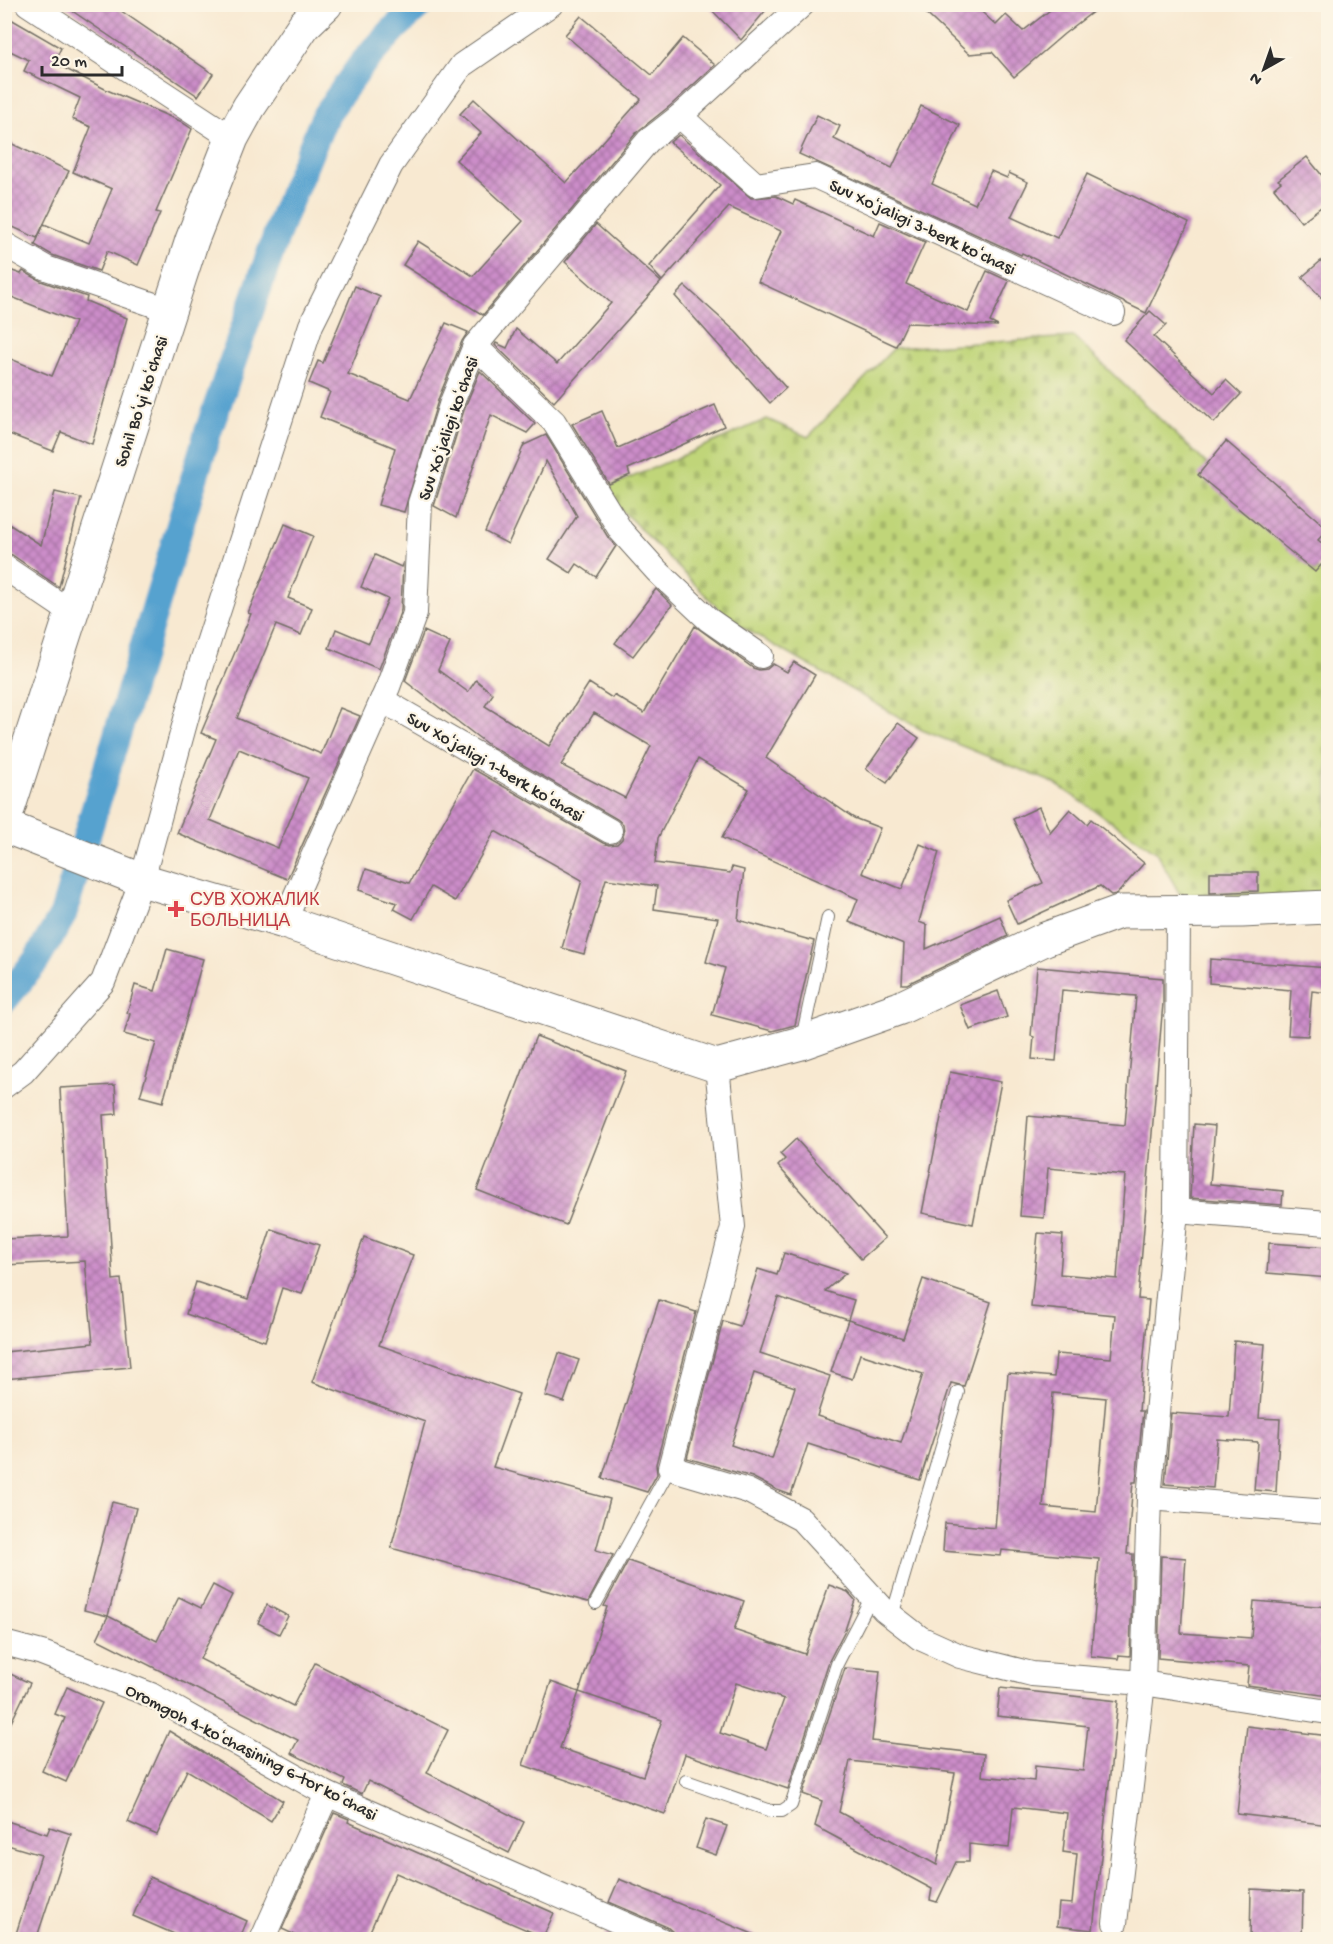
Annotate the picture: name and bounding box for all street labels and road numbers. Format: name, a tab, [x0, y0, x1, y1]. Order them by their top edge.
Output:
street label: Suv Xoʻjaligi 3-berk koʻchasi	[825, 176, 1019, 281]
street label: Sohil Boʻyi koʻchasi	[111, 333, 174, 470]
street label: Suv Xoʻjaligi koʻchasi	[415, 354, 484, 504]
street label: Suv Xoʻjaligi 1-berk koʻchasi	[402, 709, 587, 828]
street label: Oromgoh 4-koʻchasining 6-tor koʻchasi	[121, 1680, 380, 1826]

